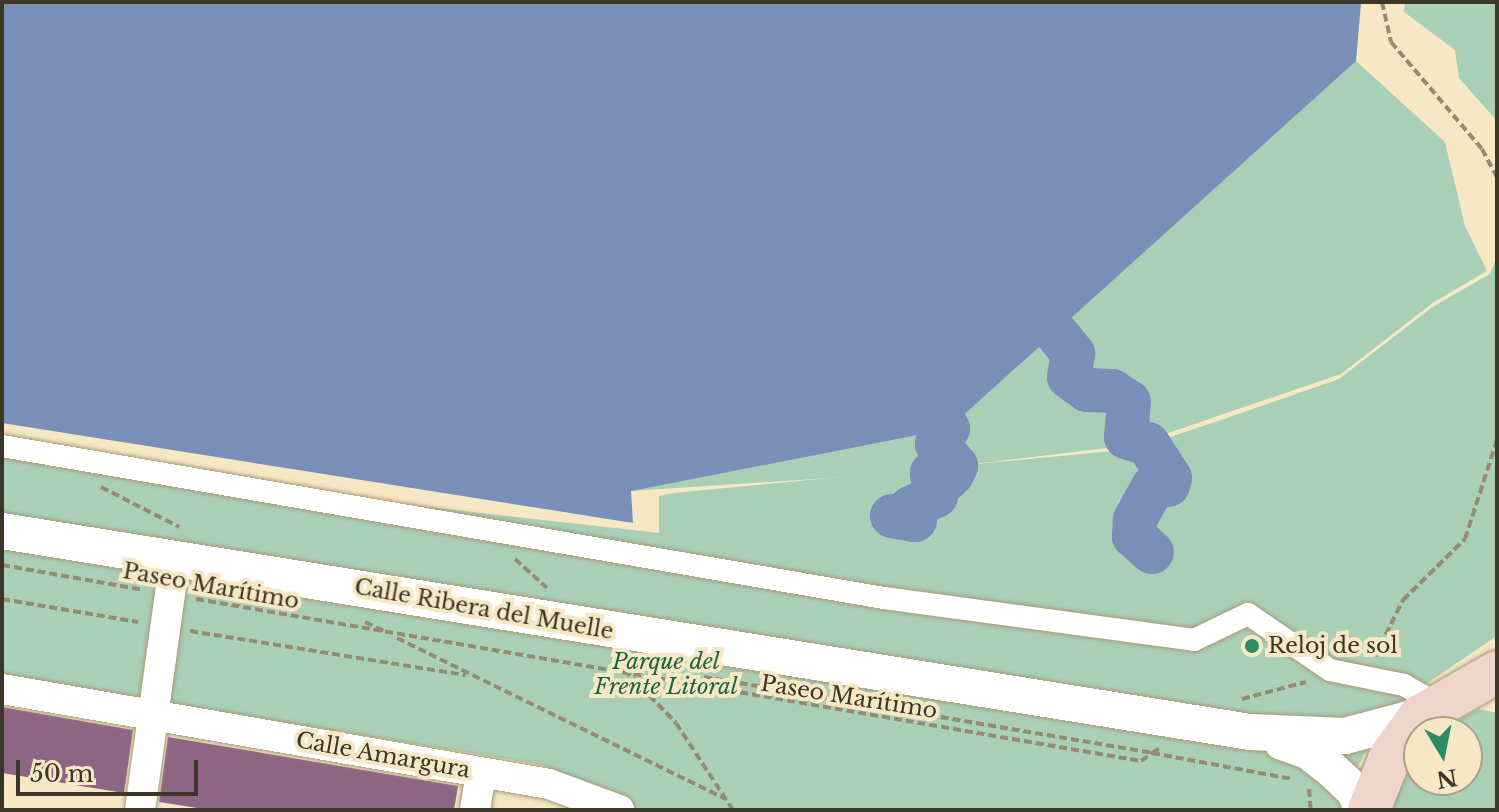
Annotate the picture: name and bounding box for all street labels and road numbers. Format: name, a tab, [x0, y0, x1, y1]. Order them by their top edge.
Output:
street label: Paseo Marítimo	[121, 558, 301, 614]
street label: Calle Ribera del Muelle	[352, 573, 616, 645]
street label: Paseo Marítimo	[759, 670, 939, 724]
street label: Calle Amargura	[294, 727, 472, 783]

